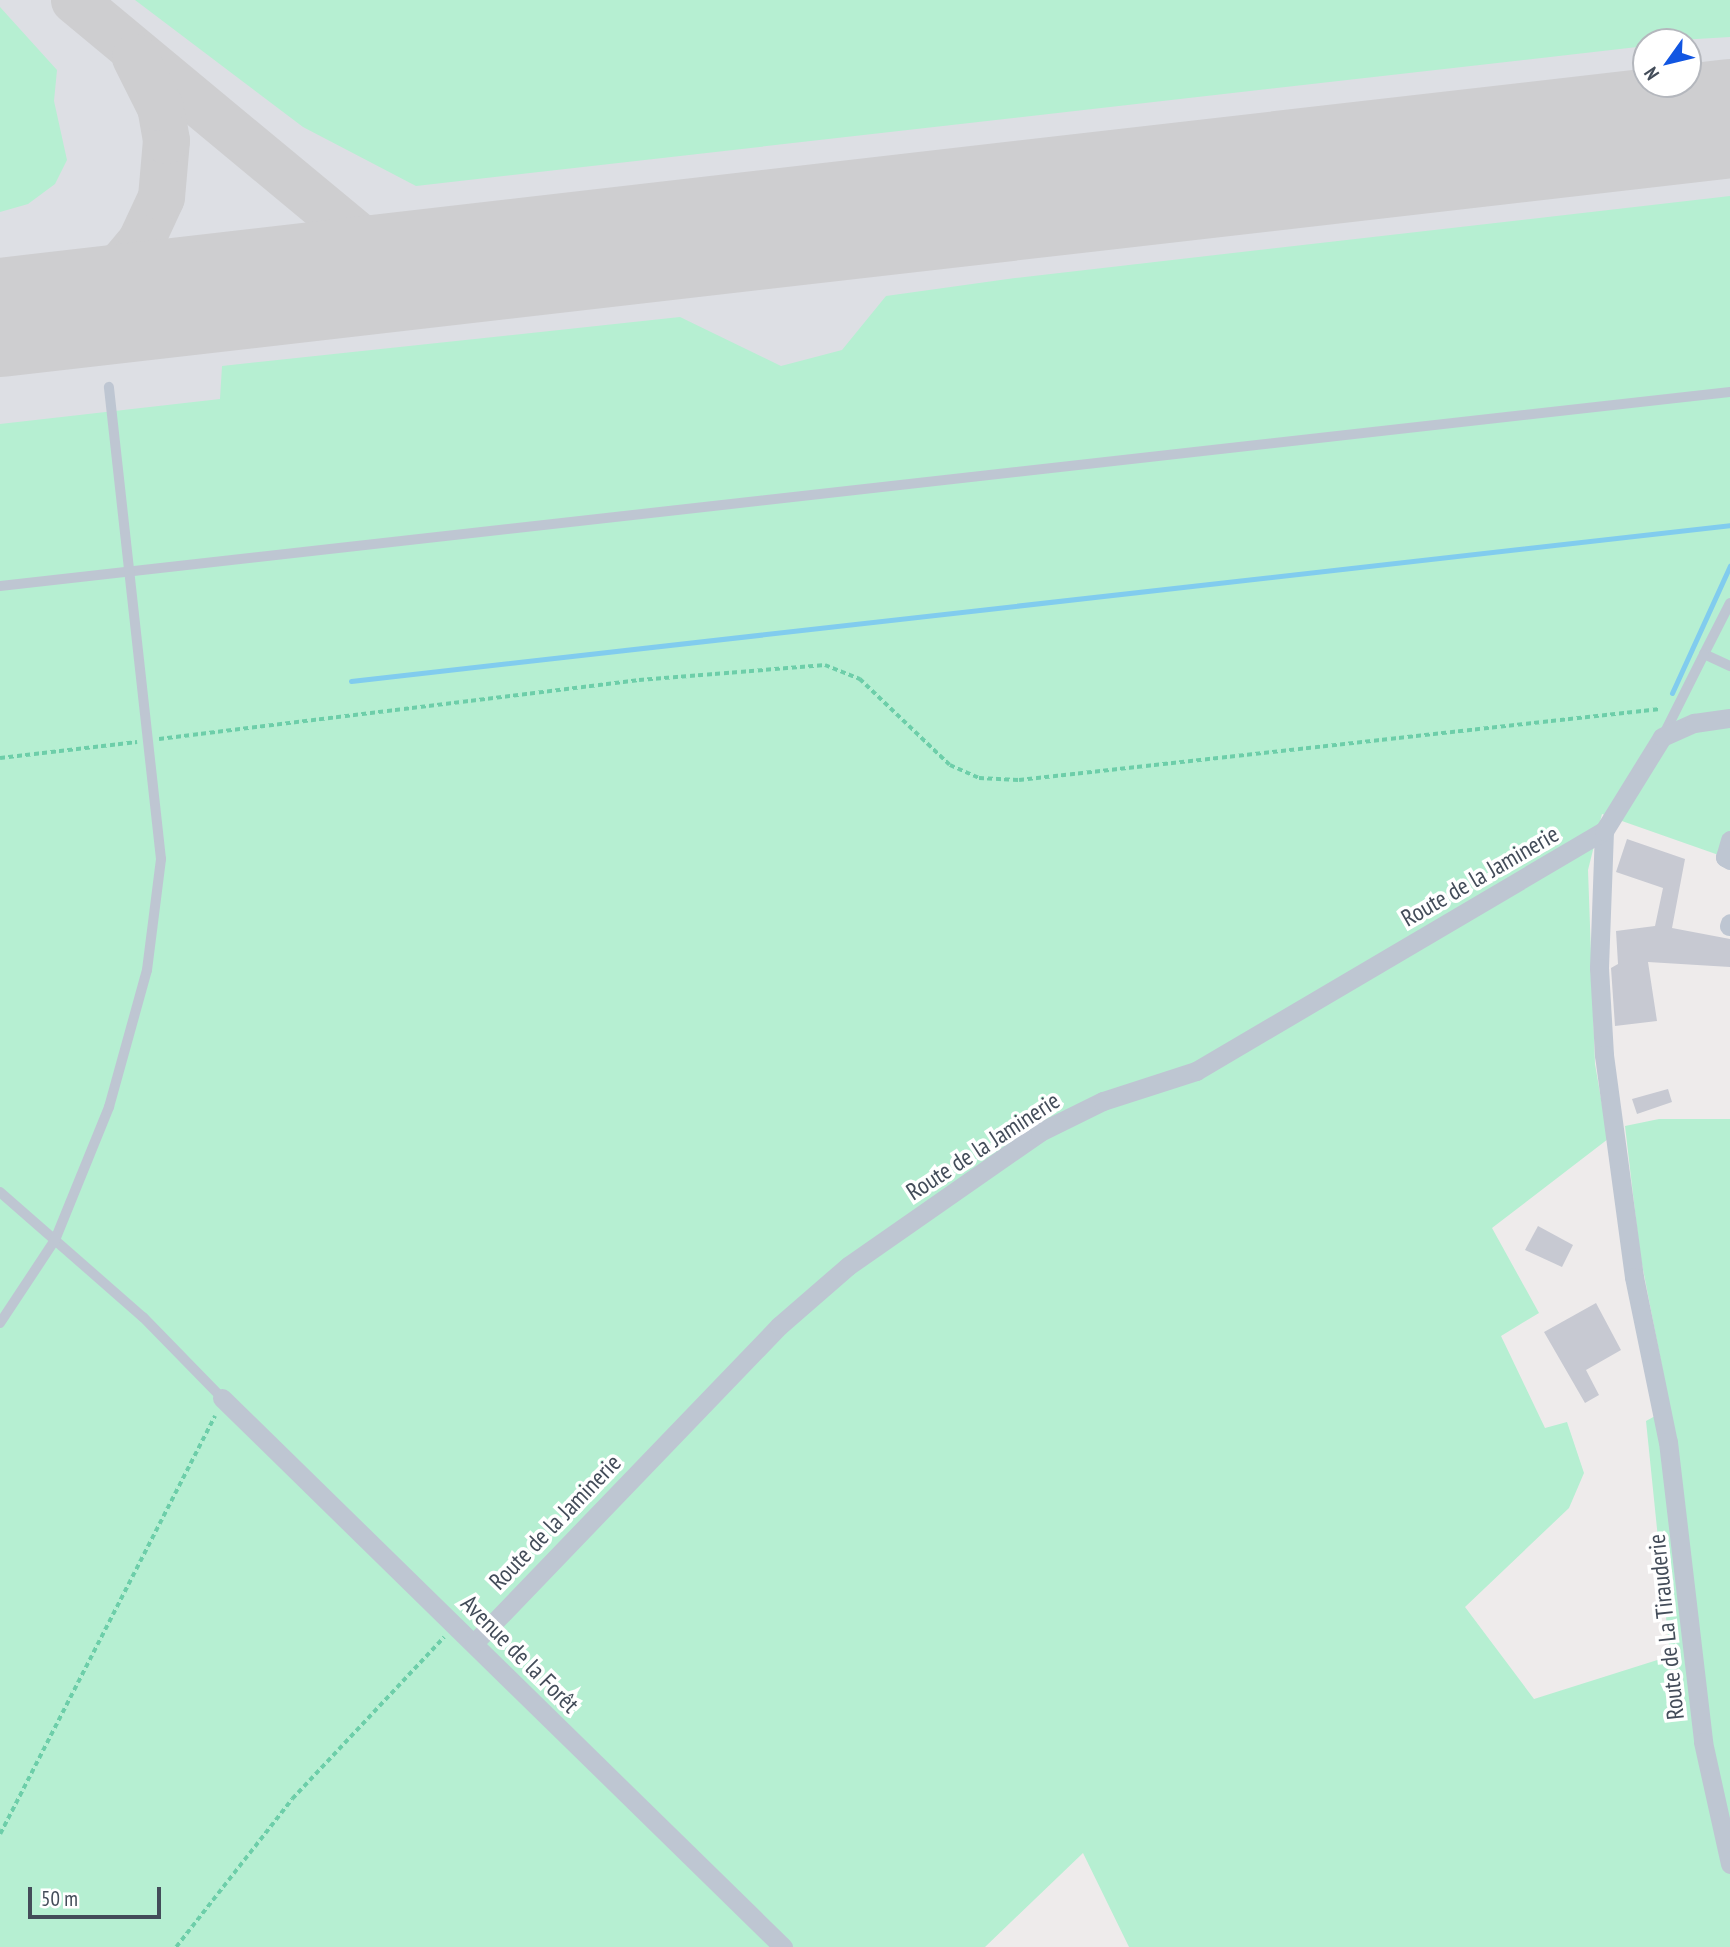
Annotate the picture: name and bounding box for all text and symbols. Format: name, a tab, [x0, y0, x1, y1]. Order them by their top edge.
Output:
north arrow	[1632, 28, 1702, 98]
text: N	[1638, 63, 1664, 85]
street label: Route de la Jaminerie	[1396, 819, 1564, 933]
street label: Route de la Jaminerie	[901, 1086, 1065, 1206]
street label: Route de la Jaminerie	[483, 1448, 627, 1596]
street label: Route de La Tirauderie	[1642, 1533, 1690, 1721]
street label: Avenue de la Forêt	[455, 1589, 585, 1719]
scale bar	[32, 1874, 164, 1918]
text: 50 m	[41, 1885, 78, 1912]

